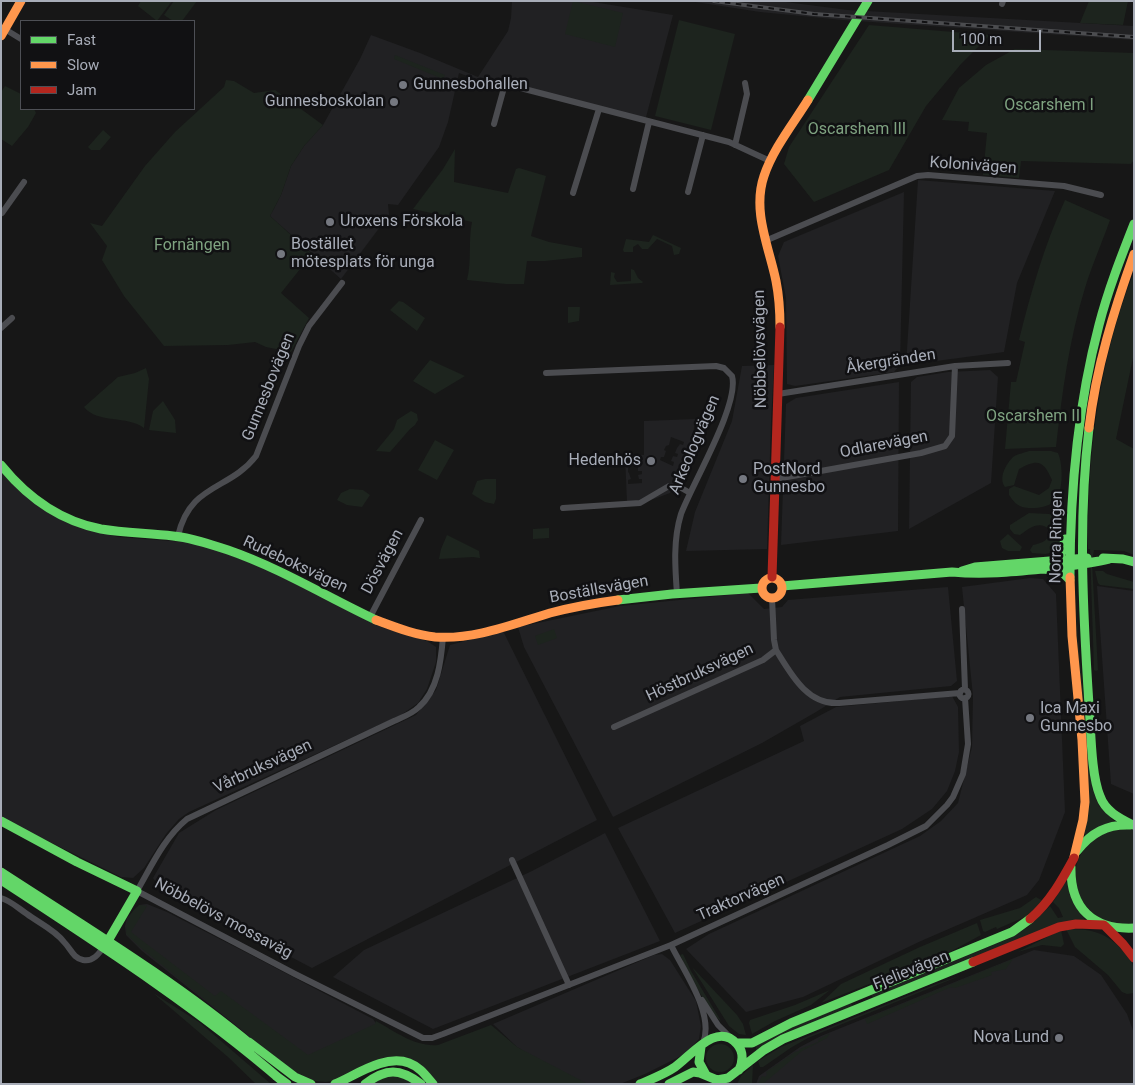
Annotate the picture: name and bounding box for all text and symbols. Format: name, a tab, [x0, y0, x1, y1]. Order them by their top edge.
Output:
legend	[20, 20, 195, 110]
scale bar	[955, 20, 1044, 52]
text: 100 m	[960, 30, 1002, 48]
text: Fast	[67, 31, 96, 49]
text: Slow	[67, 56, 99, 74]
place label: Gunnesbohallen	[413, 75, 528, 95]
marker: Gunnesbohallen	[397, 79, 409, 91]
text: Jam	[67, 81, 97, 99]
place label: Gunnesboskolan	[265, 92, 384, 112]
marker: Gunnesboskolan	[388, 96, 400, 108]
park label: Oscarshem I	[1004, 96, 1094, 116]
park label: Oscarshem III	[808, 120, 906, 140]
street label: Kolonivägen	[929, 153, 1017, 179]
place label: Uroxens Förskola	[340, 212, 463, 232]
marker: Uroxens Förskola	[324, 216, 336, 228]
place label: Bostället mötesplats för unga	[291, 235, 435, 273]
park label: Fornängen	[154, 236, 230, 256]
marker: Bostället mötesplats för unga	[275, 248, 287, 260]
street label: Nöbbelövsvägen	[750, 290, 772, 408]
street label: Gunnesbovägen	[239, 330, 299, 444]
street label: Åkergränden	[845, 345, 937, 379]
street label: Arkeologvägen	[665, 392, 725, 498]
park label: Oscarshem II	[986, 407, 1080, 427]
street label: Odlarevägen	[839, 427, 929, 463]
place label: Hedenhös	[569, 451, 641, 471]
marker: Hedenhös	[645, 455, 657, 467]
place label: PostNord Gunnesbo	[753, 460, 825, 498]
marker: PostNord Gunnesbo	[737, 473, 749, 485]
street label: Norra Ringen	[1047, 491, 1067, 583]
street label: Dösvägen	[358, 526, 408, 598]
street label: Rudeboksvägen	[240, 532, 350, 598]
street label: Boställsvägen	[548, 572, 650, 608]
street label: Höstbruksvägen	[643, 640, 757, 706]
place label: Ica Maxi Gunnesbo	[1040, 699, 1112, 737]
marker: Ica Maxi Gunnesbo	[1024, 712, 1036, 724]
street label: Vårbruksvägen	[211, 736, 315, 798]
street label: Traktorvägen	[694, 870, 788, 926]
street label: Nöbbelövs mossaväg	[151, 875, 295, 963]
street label: Fjelievägen	[870, 947, 952, 995]
place label: Nova Lund	[973, 1028, 1049, 1048]
marker: Nova Lund	[1053, 1032, 1065, 1044]

